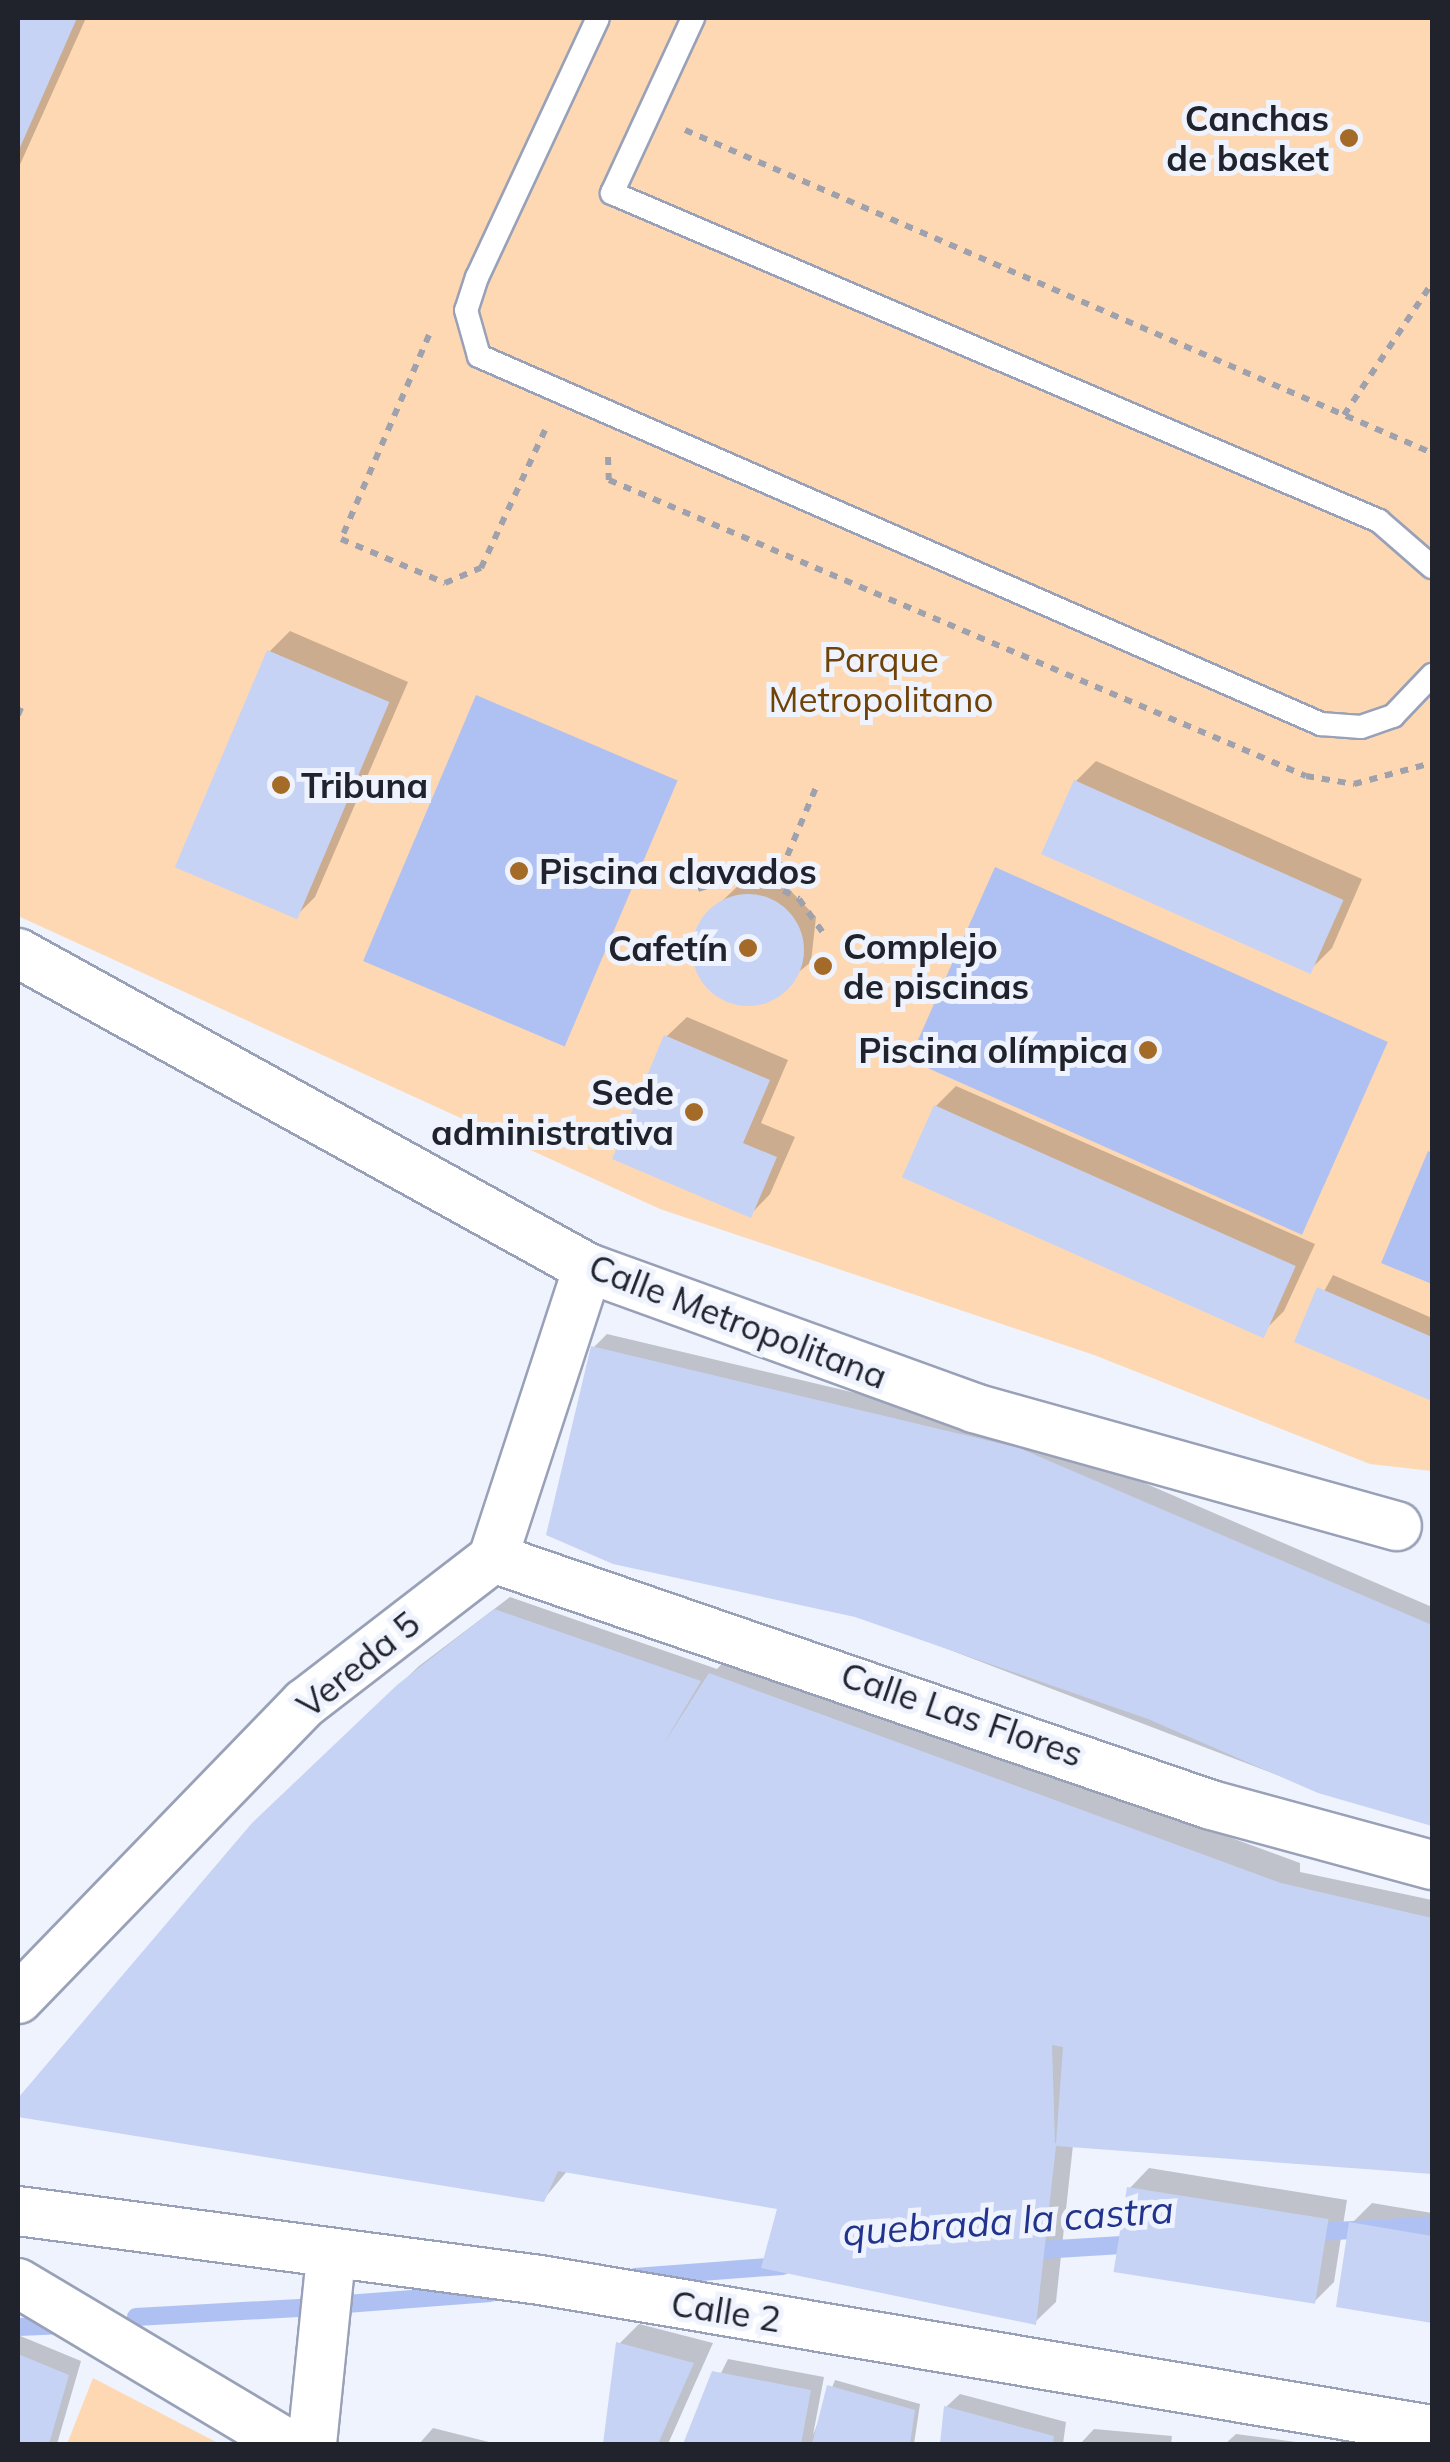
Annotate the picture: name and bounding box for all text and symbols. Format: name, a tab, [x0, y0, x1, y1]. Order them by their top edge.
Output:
place label: Canchas de basket	[1166, 97, 1329, 179]
marker: Canchas de basket	[1338, 127, 1360, 149]
park label: Parque Metropolitano	[768, 638, 994, 720]
place label: Tribuna	[301, 764, 428, 806]
marker: Tribuna	[270, 774, 292, 796]
place label: Piscina clavados	[539, 850, 817, 892]
marker: Piscina clavados	[508, 860, 530, 882]
place label: Complejo de piscinas	[843, 925, 1029, 1007]
place label: Cafetín	[608, 927, 728, 969]
marker: Cafetín	[737, 937, 759, 959]
marker: Complejo de piscinas	[812, 955, 834, 977]
place label: Piscina olímpica	[858, 1029, 1128, 1071]
marker: Piscina olímpica	[1137, 1039, 1159, 1061]
place label: Sede administrativa	[431, 1071, 674, 1153]
marker: Sede administrativa	[683, 1101, 705, 1123]
street label: Calle Metropolitana	[583, 1245, 893, 1397]
street label: Vereda 5	[288, 1602, 428, 1726]
street label: Calle Las Flores	[836, 1653, 1088, 1775]
water label: quebrada la castra	[841, 2187, 1175, 2255]
street label: Calle 2	[668, 2282, 784, 2340]

